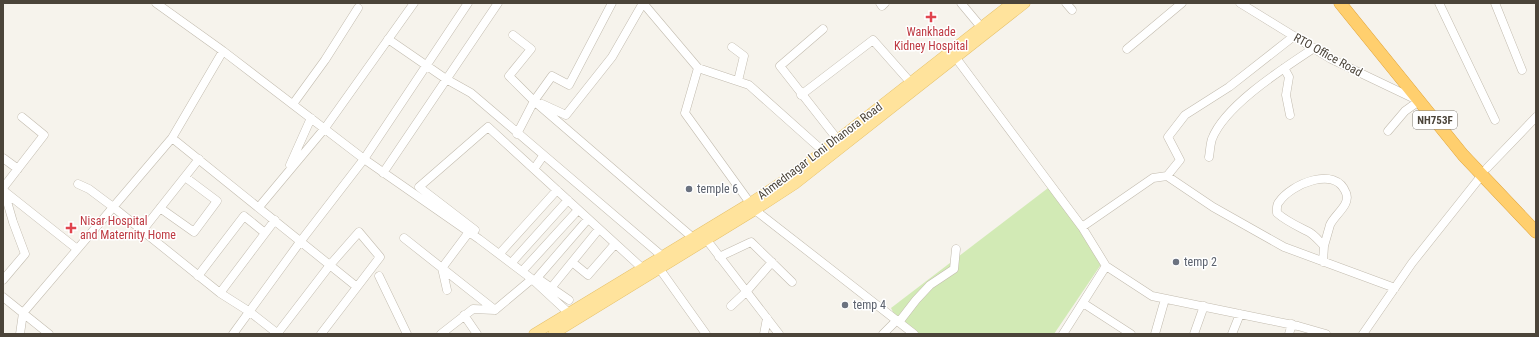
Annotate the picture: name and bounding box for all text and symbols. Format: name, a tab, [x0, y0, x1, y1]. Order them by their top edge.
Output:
marker: Wankhade Kidney Hospital	[925, 11, 937, 23]
place label: Wankhade Kidney Hospital	[894, 25, 968, 53]
street label: RTO Office Road	[1291, 30, 1365, 80]
street label: Ahmednagar Loni Dhanora Road	[755, 100, 885, 202]
road number: NH753F	[1413, 111, 1457, 129]
place label: temple 6	[697, 182, 738, 196]
marker: temple 6	[684, 184, 694, 194]
place label: Nisar Hospital and Maternity Home	[80, 214, 176, 242]
marker: Nisar Hospital and Maternity Home	[65, 222, 77, 234]
place label: temp 2	[1184, 255, 1217, 269]
marker: temp 2	[1171, 257, 1181, 267]
place label: temp 4	[853, 298, 886, 312]
marker: temp 4	[840, 300, 850, 310]

